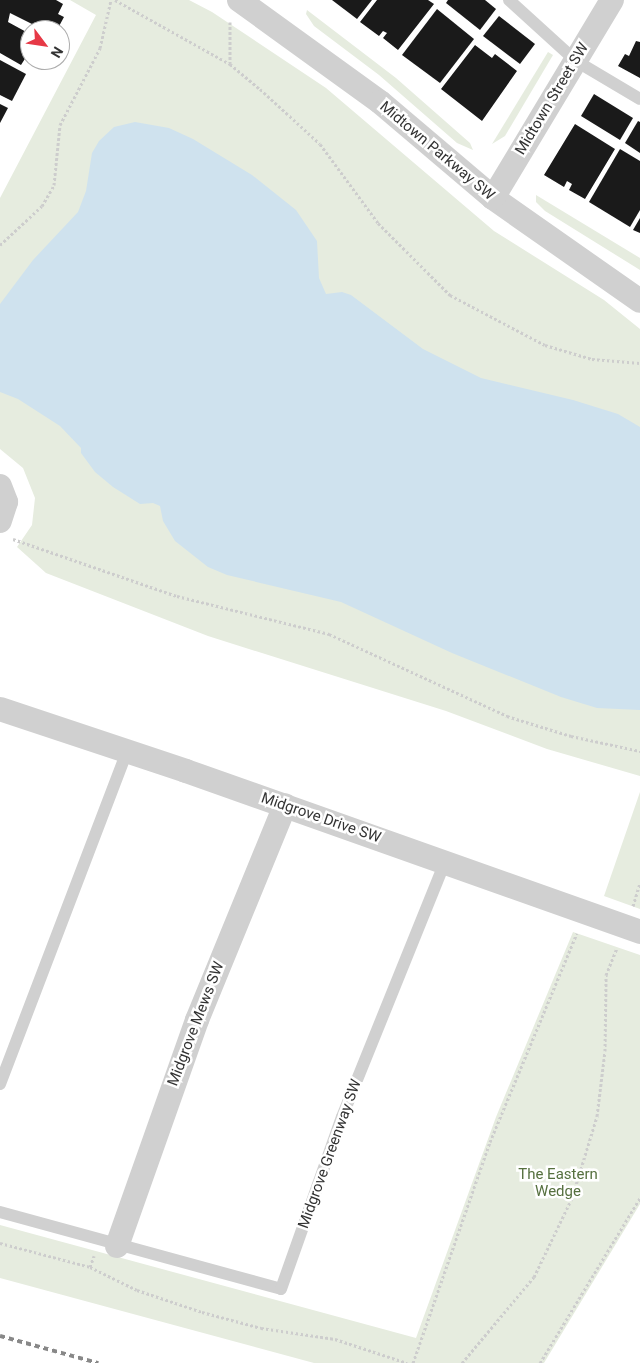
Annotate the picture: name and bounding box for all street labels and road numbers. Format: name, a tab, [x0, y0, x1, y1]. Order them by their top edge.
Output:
street label: Midtown Street SW	[512, 40, 592, 158]
street label: Midtown Parkway SW	[376, 98, 498, 204]
street label: Midgrove Drive SW	[259, 789, 383, 847]
street label: Midgrove Mews SW	[164, 959, 228, 1089]
street label: Midgrove Greenway SW	[295, 1077, 365, 1231]

